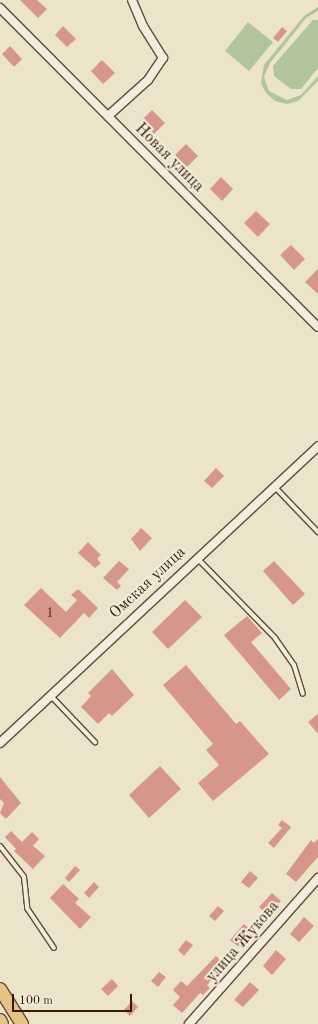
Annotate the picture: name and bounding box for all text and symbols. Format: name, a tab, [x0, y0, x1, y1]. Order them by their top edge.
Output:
street label: Новая улица	[130, 119, 208, 197]
street label: Омская улица	[106, 543, 190, 623]
house number: 1	[46, 605, 54, 621]
street label: улица Жукова	[202, 897, 284, 987]
scale bar	[14, 986, 134, 1012]
text: 100 m	[19, 995, 53, 1007]

